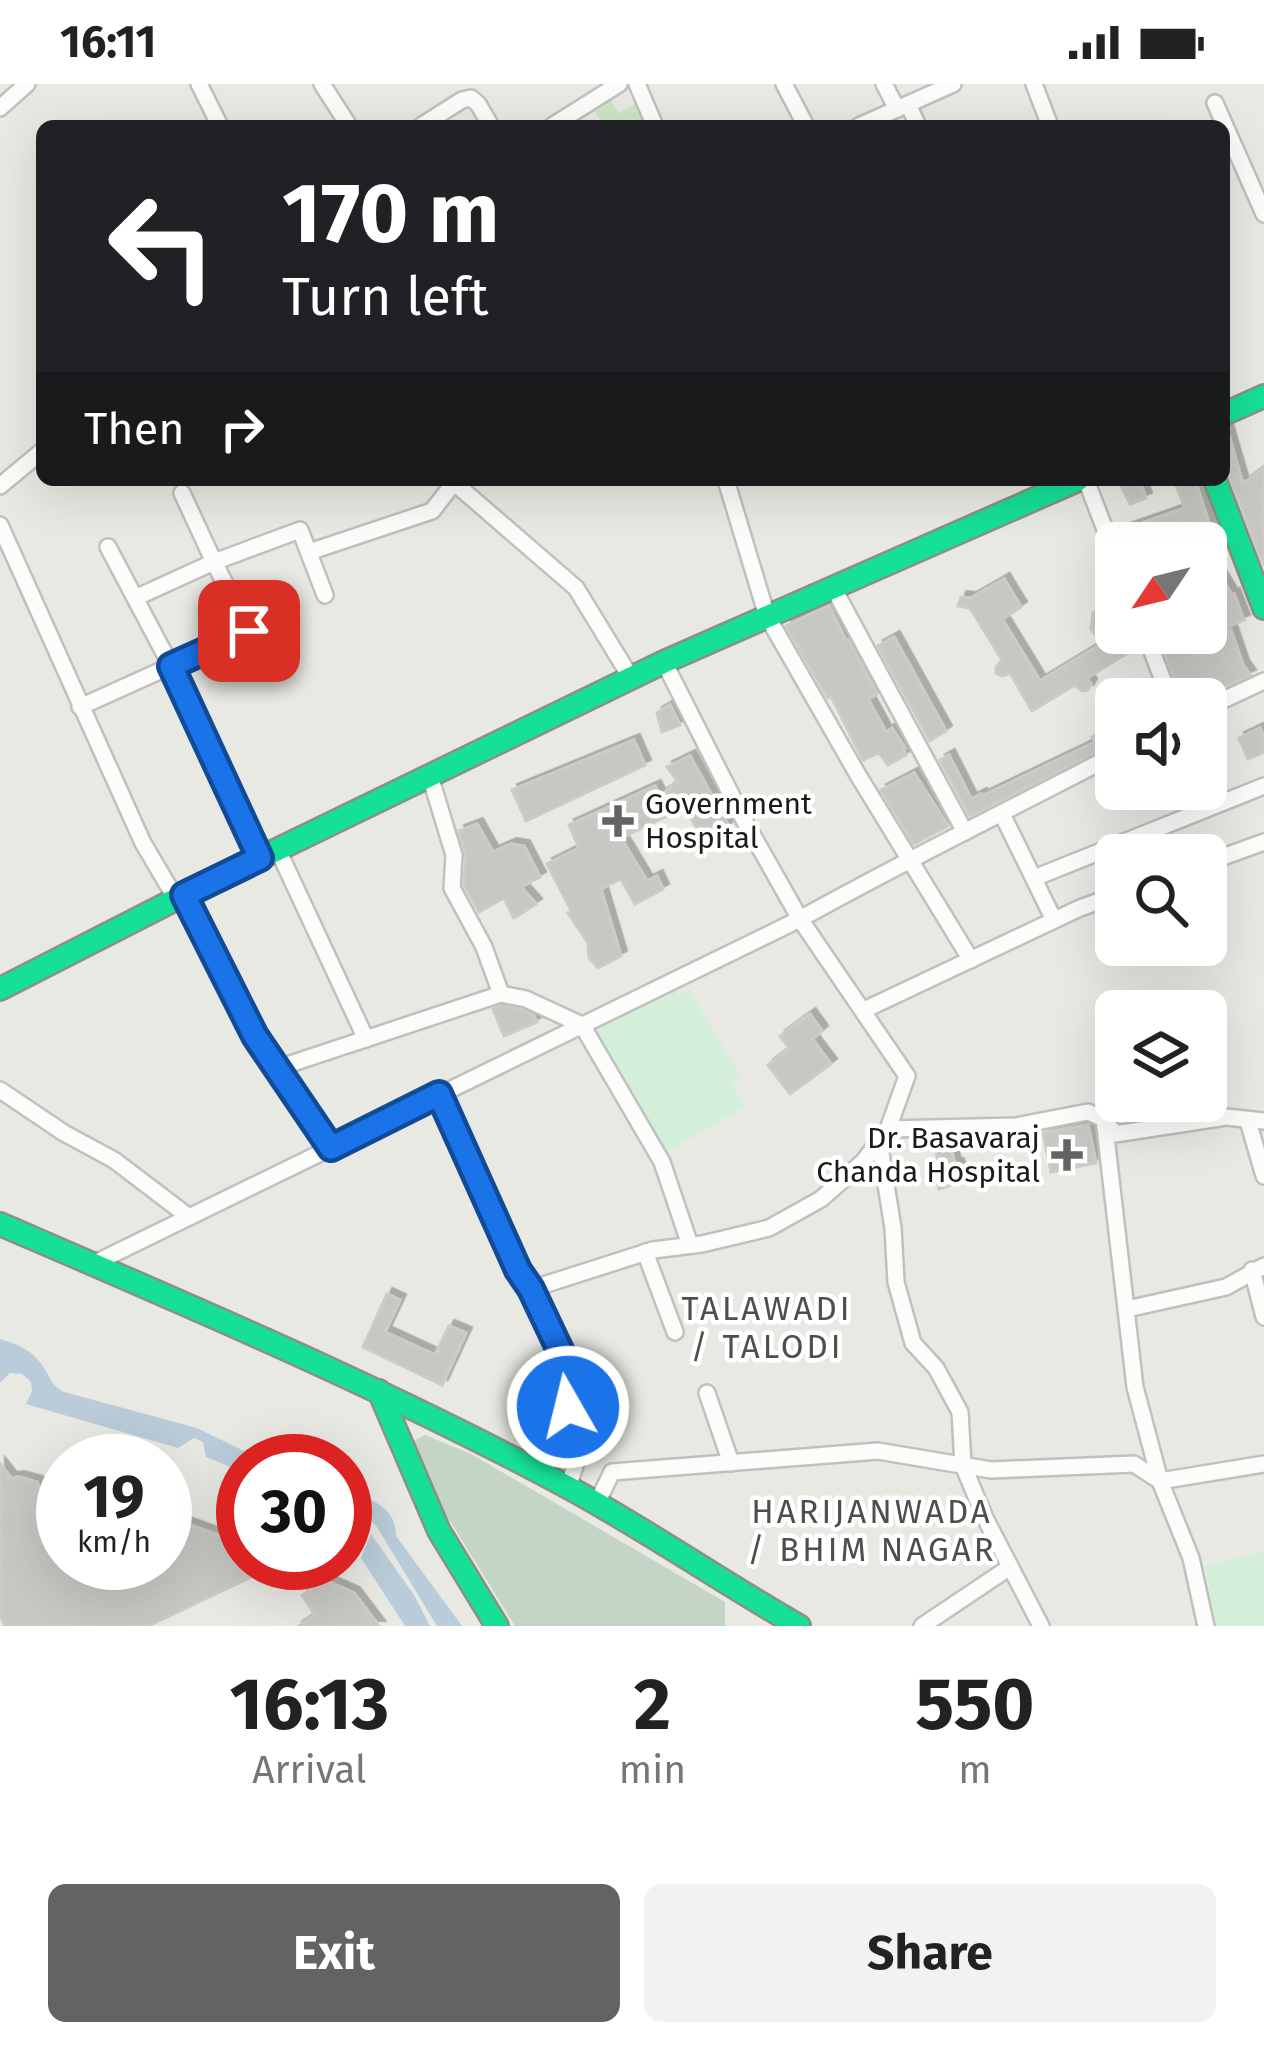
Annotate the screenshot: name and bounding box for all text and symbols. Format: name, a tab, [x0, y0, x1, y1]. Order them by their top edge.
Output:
text: 16:11	[60, 15, 156, 69]
text: 170 m	[282, 163, 499, 264]
icon: left	[84, 168, 240, 324]
text: Turn left	[282, 265, 489, 329]
icon: right	[209, 396, 275, 462]
text: Then	[84, 402, 185, 456]
north arrow	[1095, 522, 1227, 654]
map controls	[1095, 522, 1227, 1122]
pin	[198, 580, 300, 682]
icon: arrive	[216, 598, 282, 664]
button: sound	[1095, 678, 1227, 810]
place label: Government Hospital	[645, 786, 812, 856]
marker: Government Hospital	[602, 805, 634, 837]
button: search	[1095, 834, 1227, 966]
button: layers	[1095, 990, 1227, 1122]
place label: Dr. Basavaraj Chanda Hospital	[816, 1120, 1040, 1190]
marker: Dr. Basavaraj Chanda Hospital	[1051, 1139, 1083, 1171]
district label: TALAWADI / TALODI	[682, 1289, 852, 1367]
position arrow	[505, 1344, 631, 1470]
speed limit sign: 30	[216, 1434, 372, 1590]
text: 19	[83, 1461, 145, 1533]
district label: HARIJANWADA / BHIM NAGAR	[747, 1492, 997, 1570]
text: km/h	[77, 1524, 151, 1560]
text: 16:13	[230, 1662, 389, 1748]
text: 2	[634, 1662, 671, 1748]
text: 550	[916, 1662, 1034, 1748]
text: Arrival	[252, 1747, 367, 1793]
text: min	[619, 1747, 686, 1793]
text: m	[958, 1747, 992, 1793]
button: Exit	[48, 1884, 620, 2022]
button: Share	[644, 1884, 1216, 2022]

